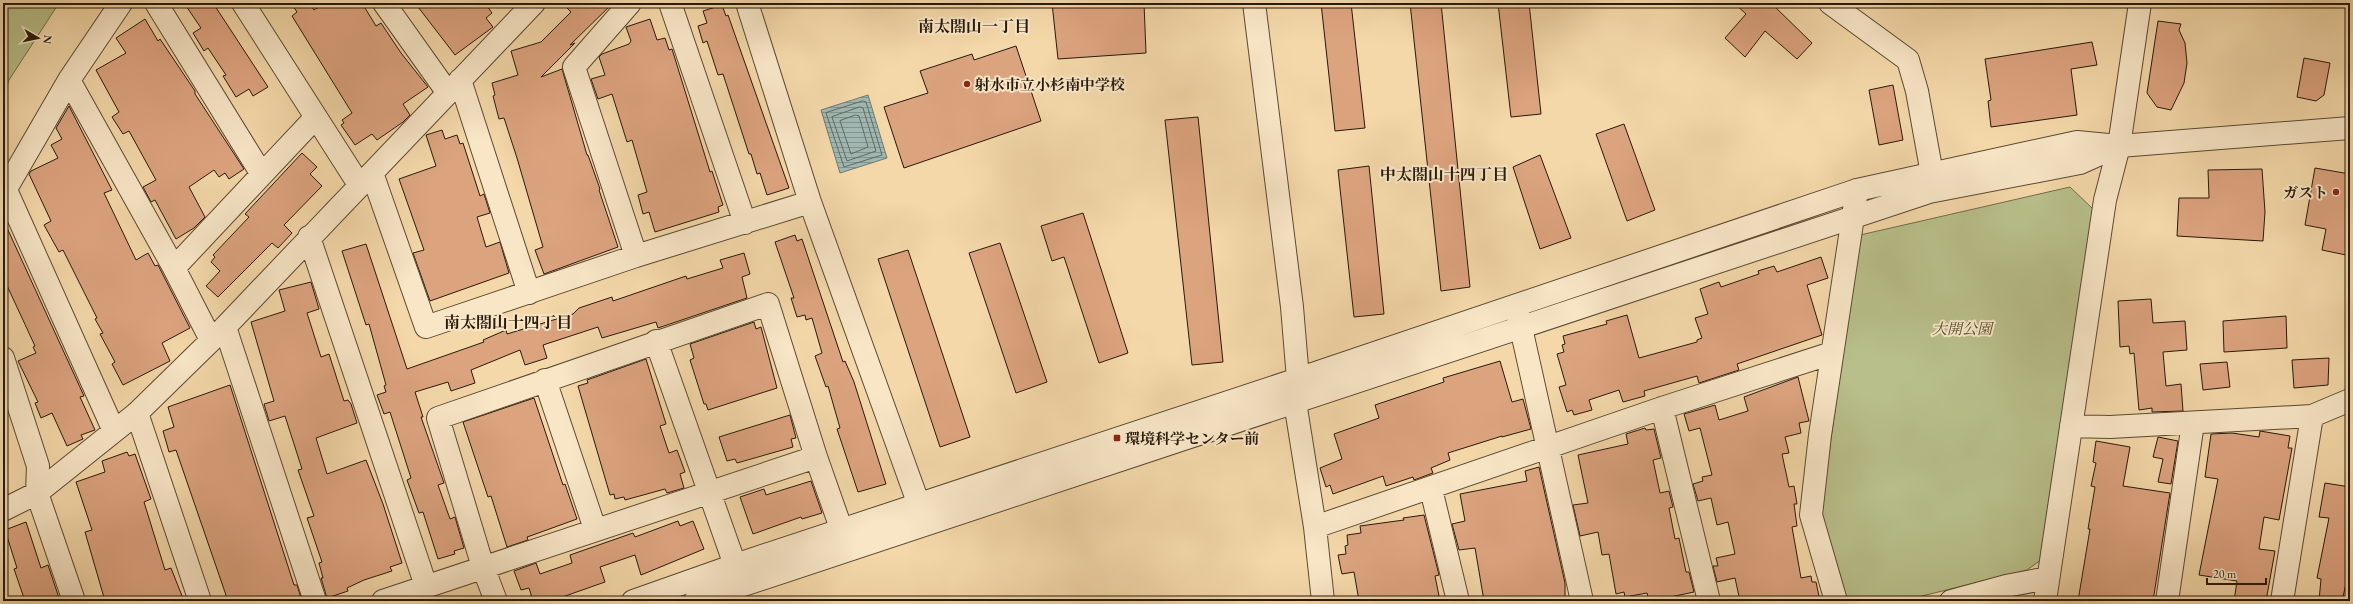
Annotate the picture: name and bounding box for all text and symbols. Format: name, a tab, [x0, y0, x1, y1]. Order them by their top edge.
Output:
district label: 南太閤山一丁目	[918, 16, 1030, 37]
north arrow	[18, 18, 58, 58]
text: N	[40, 34, 55, 45]
place label: 射水市立小杉南中学校	[975, 75, 1125, 94]
marker: 射水市立小杉南中学校	[962, 79, 972, 89]
district label: 中太閤山十四丁目	[1380, 164, 1508, 185]
place label: ガスト	[2283, 183, 2328, 202]
marker: ガスト	[2331, 187, 2341, 197]
district label: 南太閤山十四丁目	[444, 312, 572, 333]
park label: 大開公園	[1932, 319, 1995, 338]
place label: 環境科学センター前	[1125, 429, 1259, 448]
marker: 環境科学センター前	[1112, 433, 1122, 443]
scale bar	[2207, 560, 2266, 586]
text: 20 m	[2213, 566, 2237, 582]

